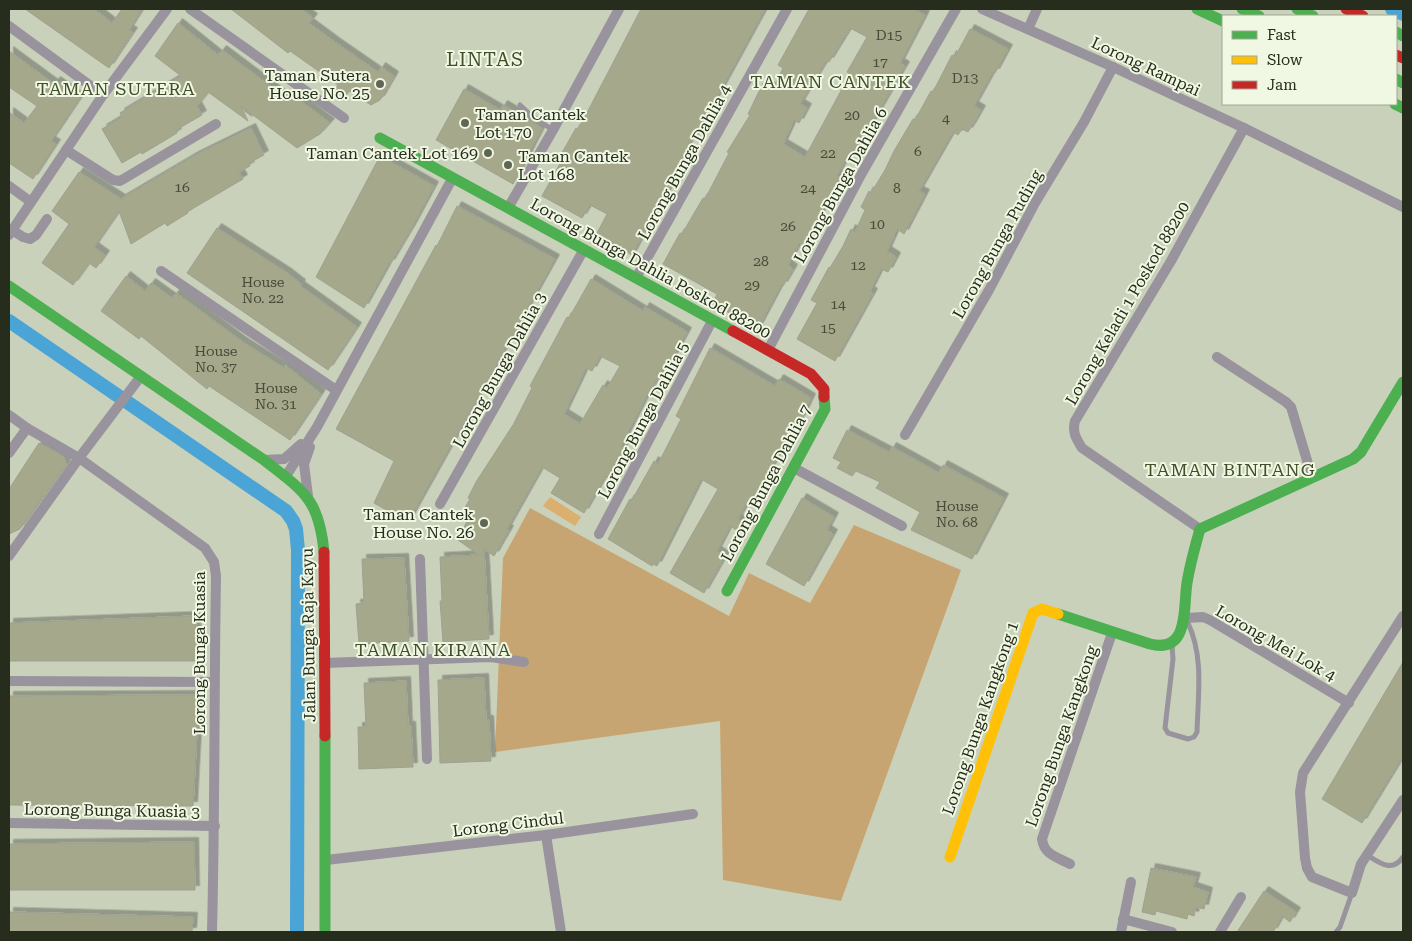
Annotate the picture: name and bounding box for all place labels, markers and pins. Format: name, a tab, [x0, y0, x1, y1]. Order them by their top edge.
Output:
place label: Taman Sutera House No. 25	[264, 66, 370, 103]
marker: Taman Sutera House No. 25	[374, 78, 386, 90]
place label: Taman Cantek Lot 170	[475, 105, 586, 142]
marker: Taman Cantek Lot 170	[459, 117, 471, 129]
place label: Taman Cantek Lot 169	[306, 144, 478, 163]
marker: Taman Cantek Lot 169	[482, 147, 494, 159]
place label: Taman Cantek Lot 168	[518, 147, 629, 184]
marker: Taman Cantek Lot 168	[502, 159, 514, 171]
place label: Taman Cantek House No. 26	[363, 505, 474, 542]
marker: Taman Cantek House No. 26	[478, 517, 490, 529]

